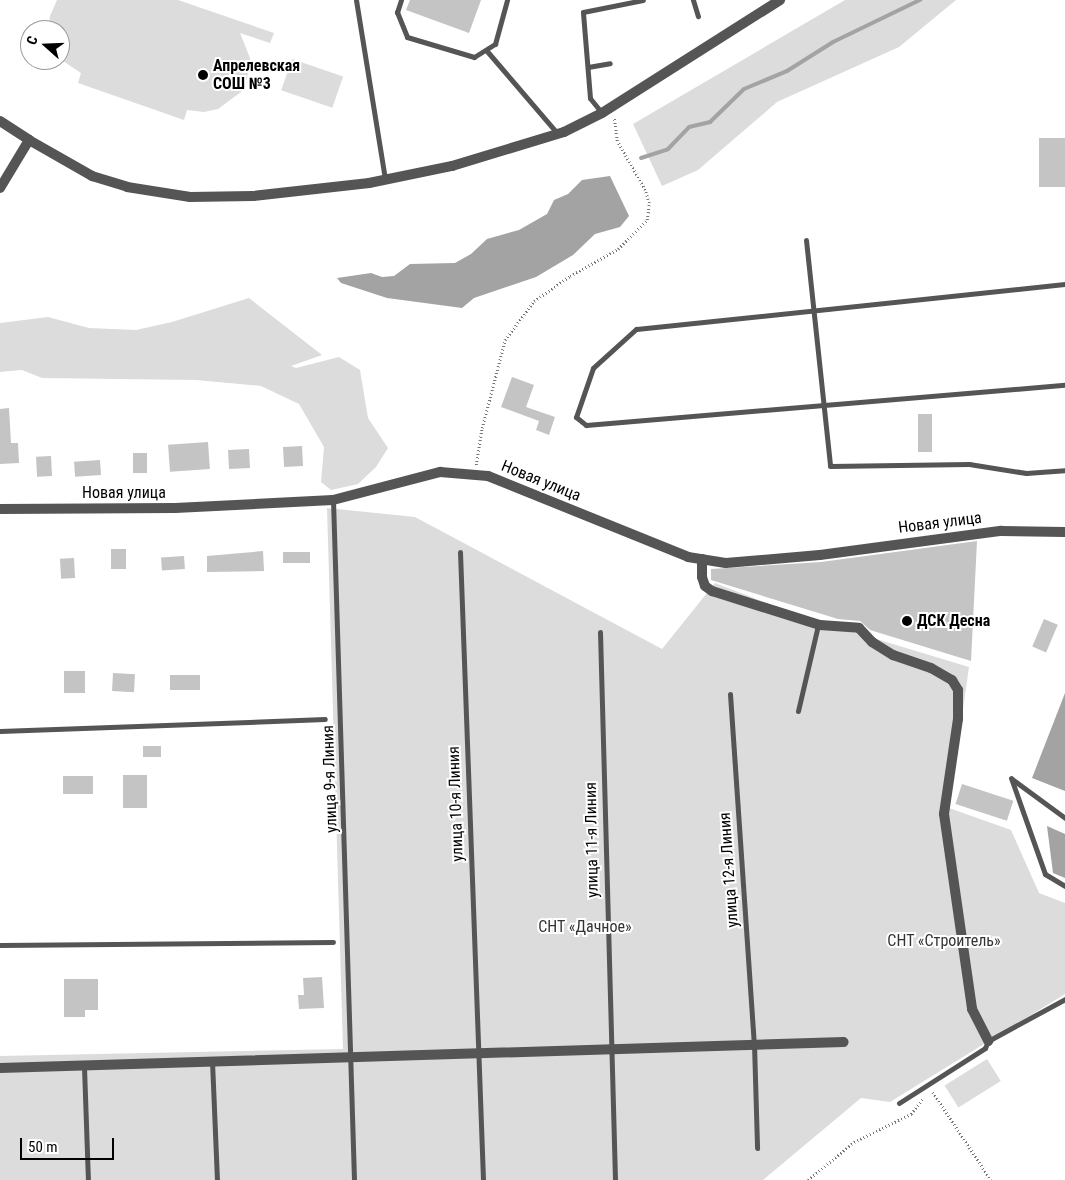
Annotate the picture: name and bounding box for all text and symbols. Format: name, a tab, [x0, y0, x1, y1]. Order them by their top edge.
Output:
north arrow	[20, 20, 70, 70]
text: С	[23, 34, 41, 47]
place label: Апрелевская СОШ №3	[213, 56, 300, 94]
marker: Апрелевская СОШ №3	[197, 69, 209, 81]
street label: Новая улица	[499, 456, 583, 506]
street label: Новая улица	[82, 483, 166, 503]
street label: Новая улица	[897, 508, 983, 538]
place label: ДСК Десна	[917, 611, 990, 631]
marker: ДСК Десна	[901, 615, 913, 627]
street label: улица 9-я Линия	[319, 725, 341, 833]
street label: улица 10-я Линия	[444, 746, 468, 862]
street label: улица 11-я Линия	[581, 782, 603, 898]
street label: улица 12-я Линия	[715, 812, 743, 928]
park label: СНТ «Дачное»	[538, 917, 632, 937]
park label: СНТ «Строитель»	[887, 931, 1001, 951]
scale bar	[22, 1128, 116, 1160]
text: 50 m	[28, 1138, 58, 1156]

